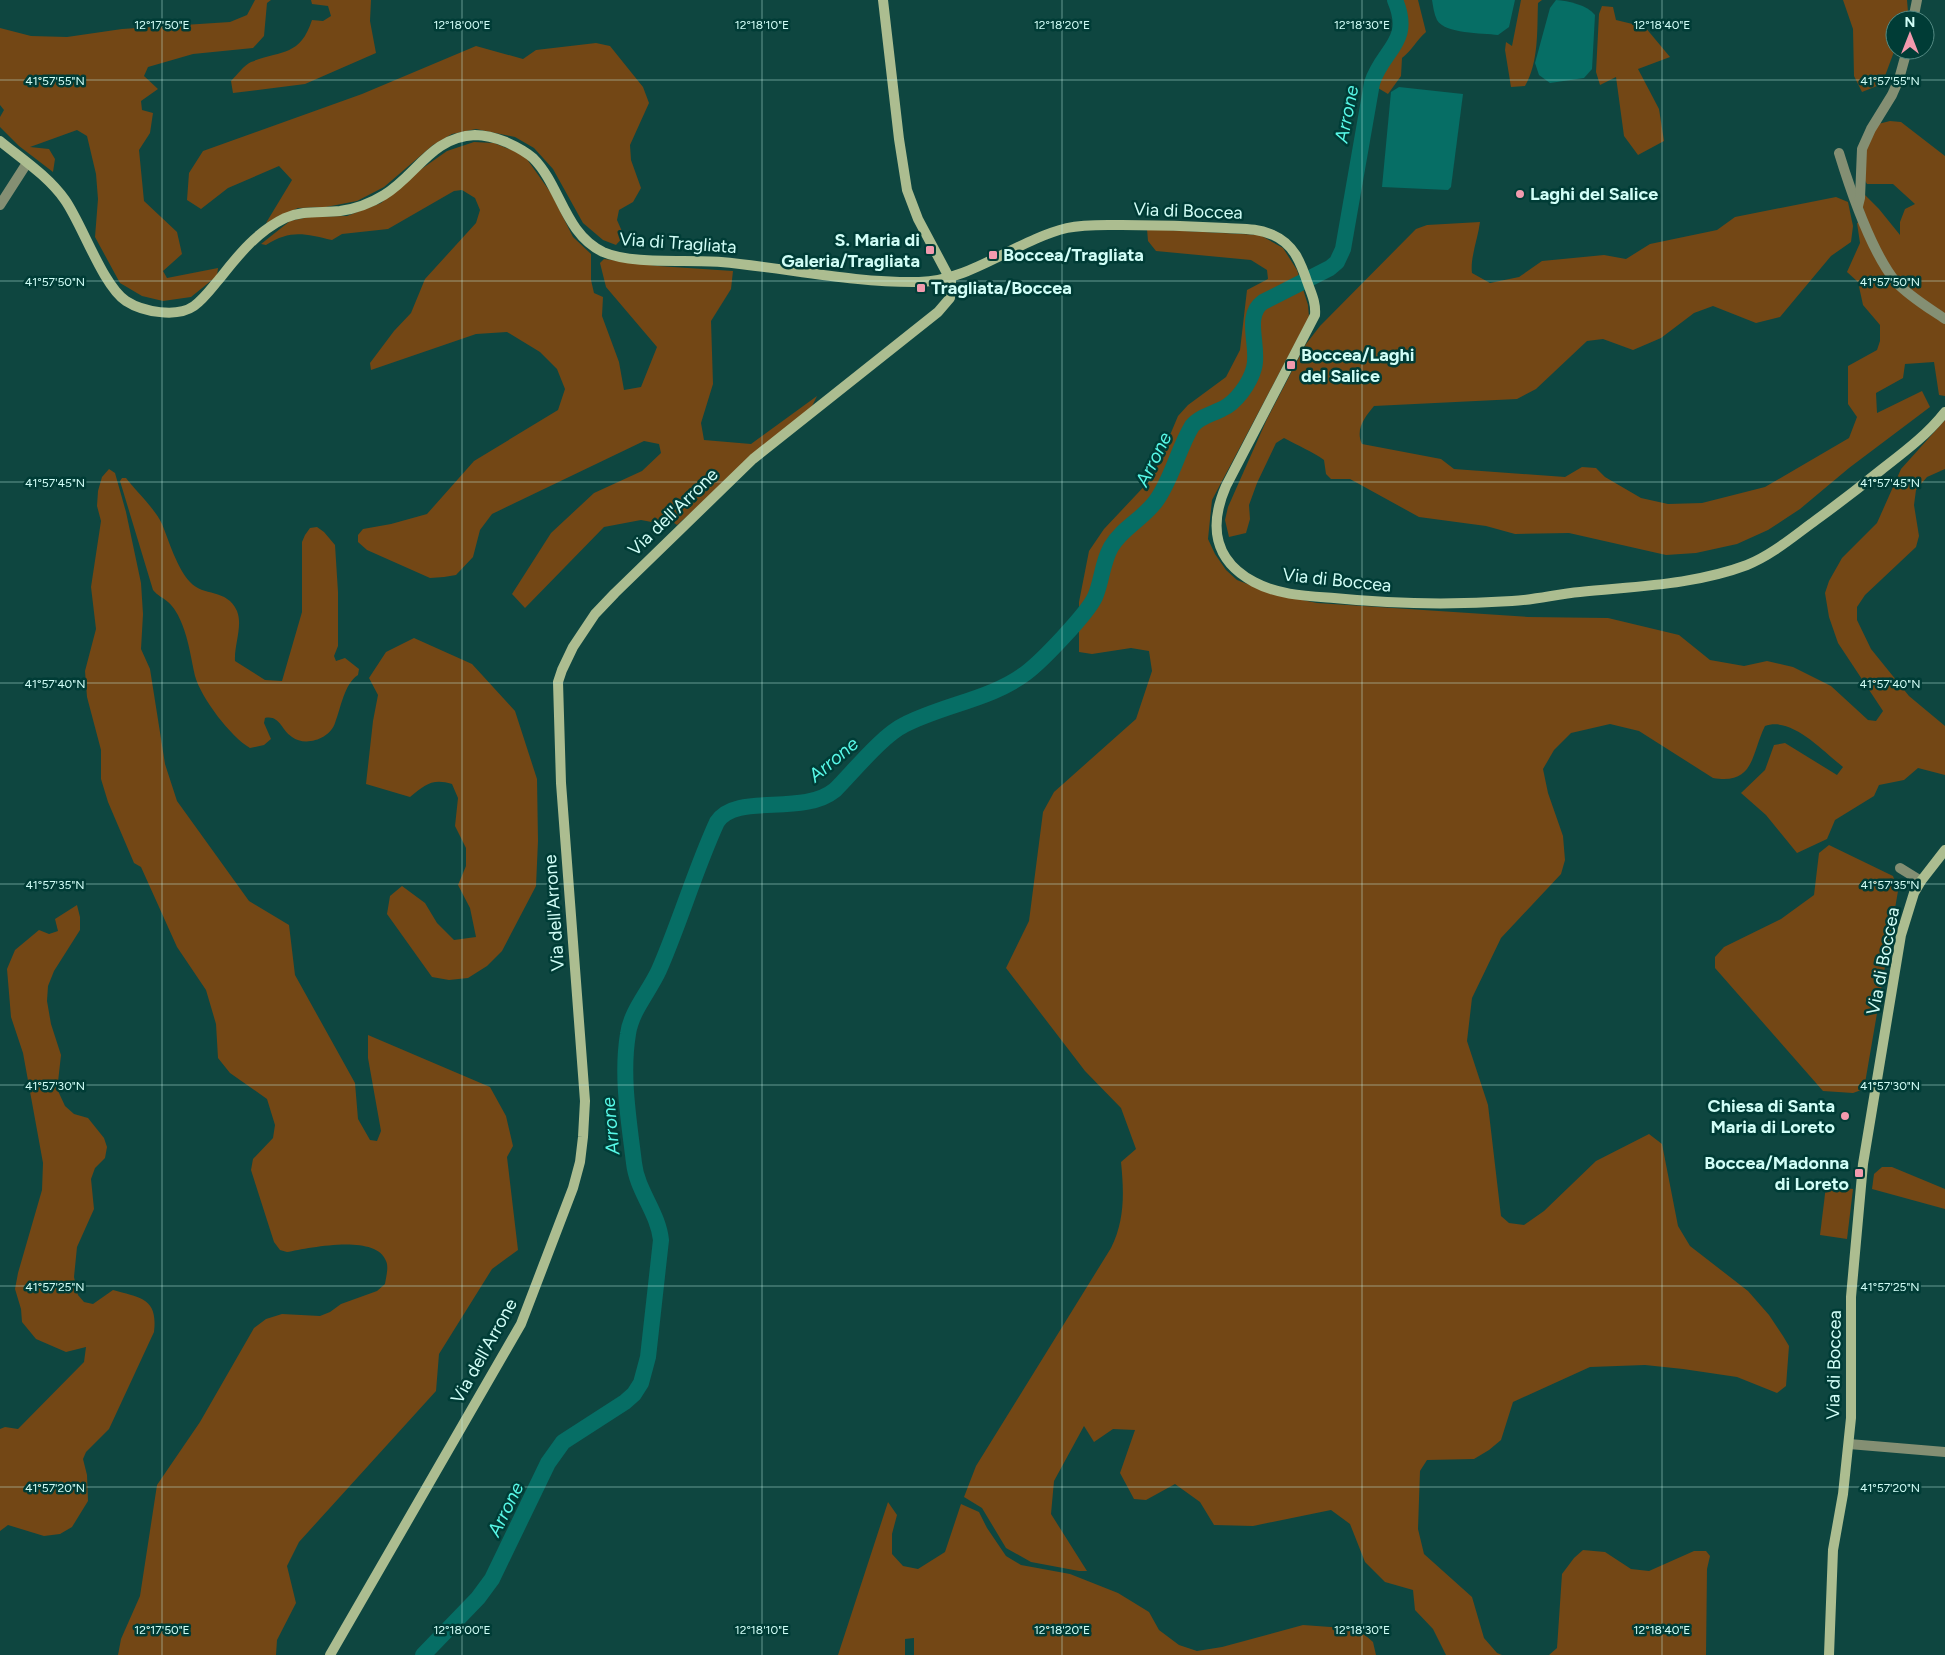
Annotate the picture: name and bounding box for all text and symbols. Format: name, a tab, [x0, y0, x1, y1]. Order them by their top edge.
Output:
north arrow	[1885, 10, 1935, 60]
text: N	[1905, 14, 1915, 31]
text: 12°17'50"E	[134, 18, 190, 32]
text: 12°18'00"E	[433, 18, 491, 32]
text: 12°18'10"E	[735, 18, 789, 32]
text: 12°18'20"E	[1034, 18, 1090, 32]
text: 12°18'30"E	[1334, 18, 1390, 32]
text: 12°18'40"E	[1634, 18, 1690, 32]
text: 41°57'55"N	[25, 74, 85, 88]
text: 41°57'55"N	[1860, 74, 1920, 88]
water label: Arrone	[1329, 83, 1363, 146]
place label: Laghi del Salice	[1530, 183, 1658, 205]
marker: Laghi del Salice	[1514, 188, 1526, 200]
street label: Via di Boccea	[1133, 198, 1243, 224]
street label: Via di Tragliata	[619, 228, 737, 258]
place label: S. Maria di Galeria/Tragliata	[781, 229, 920, 272]
marker: S. Maria di Galeria/Tragliata	[924, 244, 936, 256]
place label: Boccea/Tragliata	[1003, 244, 1144, 266]
marker: Boccea/Tragliata	[987, 249, 999, 261]
text: 41°57'50"N	[25, 275, 85, 289]
text: 41°57'50"N	[1860, 275, 1920, 289]
place label: Tragliata/Boccea	[931, 277, 1072, 299]
marker: Tragliata/Boccea	[915, 282, 927, 294]
place label: Boccea/Laghi del Salice	[1301, 344, 1415, 387]
marker: Boccea/Laghi del Salice	[1285, 359, 1297, 371]
water label: Arrone	[1130, 428, 1177, 491]
street label: Via dell'Arrone	[623, 463, 723, 560]
text: 41°57'45"N	[25, 476, 85, 490]
text: 41°57'45"N	[1860, 476, 1920, 490]
street label: Via di Boccea	[1281, 563, 1393, 597]
text: 41°57'40"N	[25, 677, 85, 691]
text: 41°57'40"N	[1860, 677, 1920, 691]
water label: Arrone	[803, 732, 863, 787]
street label: Via dell'Arrone	[539, 854, 569, 972]
text: 41°57'35"N	[25, 878, 85, 892]
text: 41°57'35"N	[1860, 878, 1920, 892]
street label: Via di Boccea	[1862, 905, 1904, 1017]
text: 41°57'30"N	[25, 1079, 85, 1093]
text: 41°57'30"N	[1860, 1079, 1920, 1093]
place label: Chiesa di Santa Maria di Loreto	[1708, 1095, 1835, 1138]
water label: Arrone	[596, 1096, 625, 1157]
marker: Chiesa di Santa Maria di Loreto	[1839, 1110, 1851, 1122]
place label: Boccea/Madonna di Loreto	[1704, 1152, 1849, 1195]
marker: Boccea/Madonna di Loreto	[1853, 1167, 1865, 1179]
text: 41°57'25"N	[25, 1280, 85, 1294]
text: 41°57'25"N	[1860, 1280, 1920, 1294]
street label: Via dell'Arrone	[446, 1294, 522, 1407]
street label: Via di Boccea	[1822, 1310, 1846, 1420]
water label: Arrone	[482, 1478, 529, 1541]
text: 41°57'20"N	[25, 1481, 85, 1495]
text: 41°57'20"N	[1860, 1481, 1920, 1495]
text: 12°17'50"E	[134, 1623, 190, 1637]
text: 12°18'00"E	[433, 1623, 491, 1637]
text: 12°18'10"E	[735, 1623, 789, 1637]
text: 12°18'20"E	[1034, 1623, 1090, 1637]
text: 12°18'30"E	[1334, 1623, 1390, 1637]
text: 12°18'40"E	[1634, 1623, 1690, 1637]

